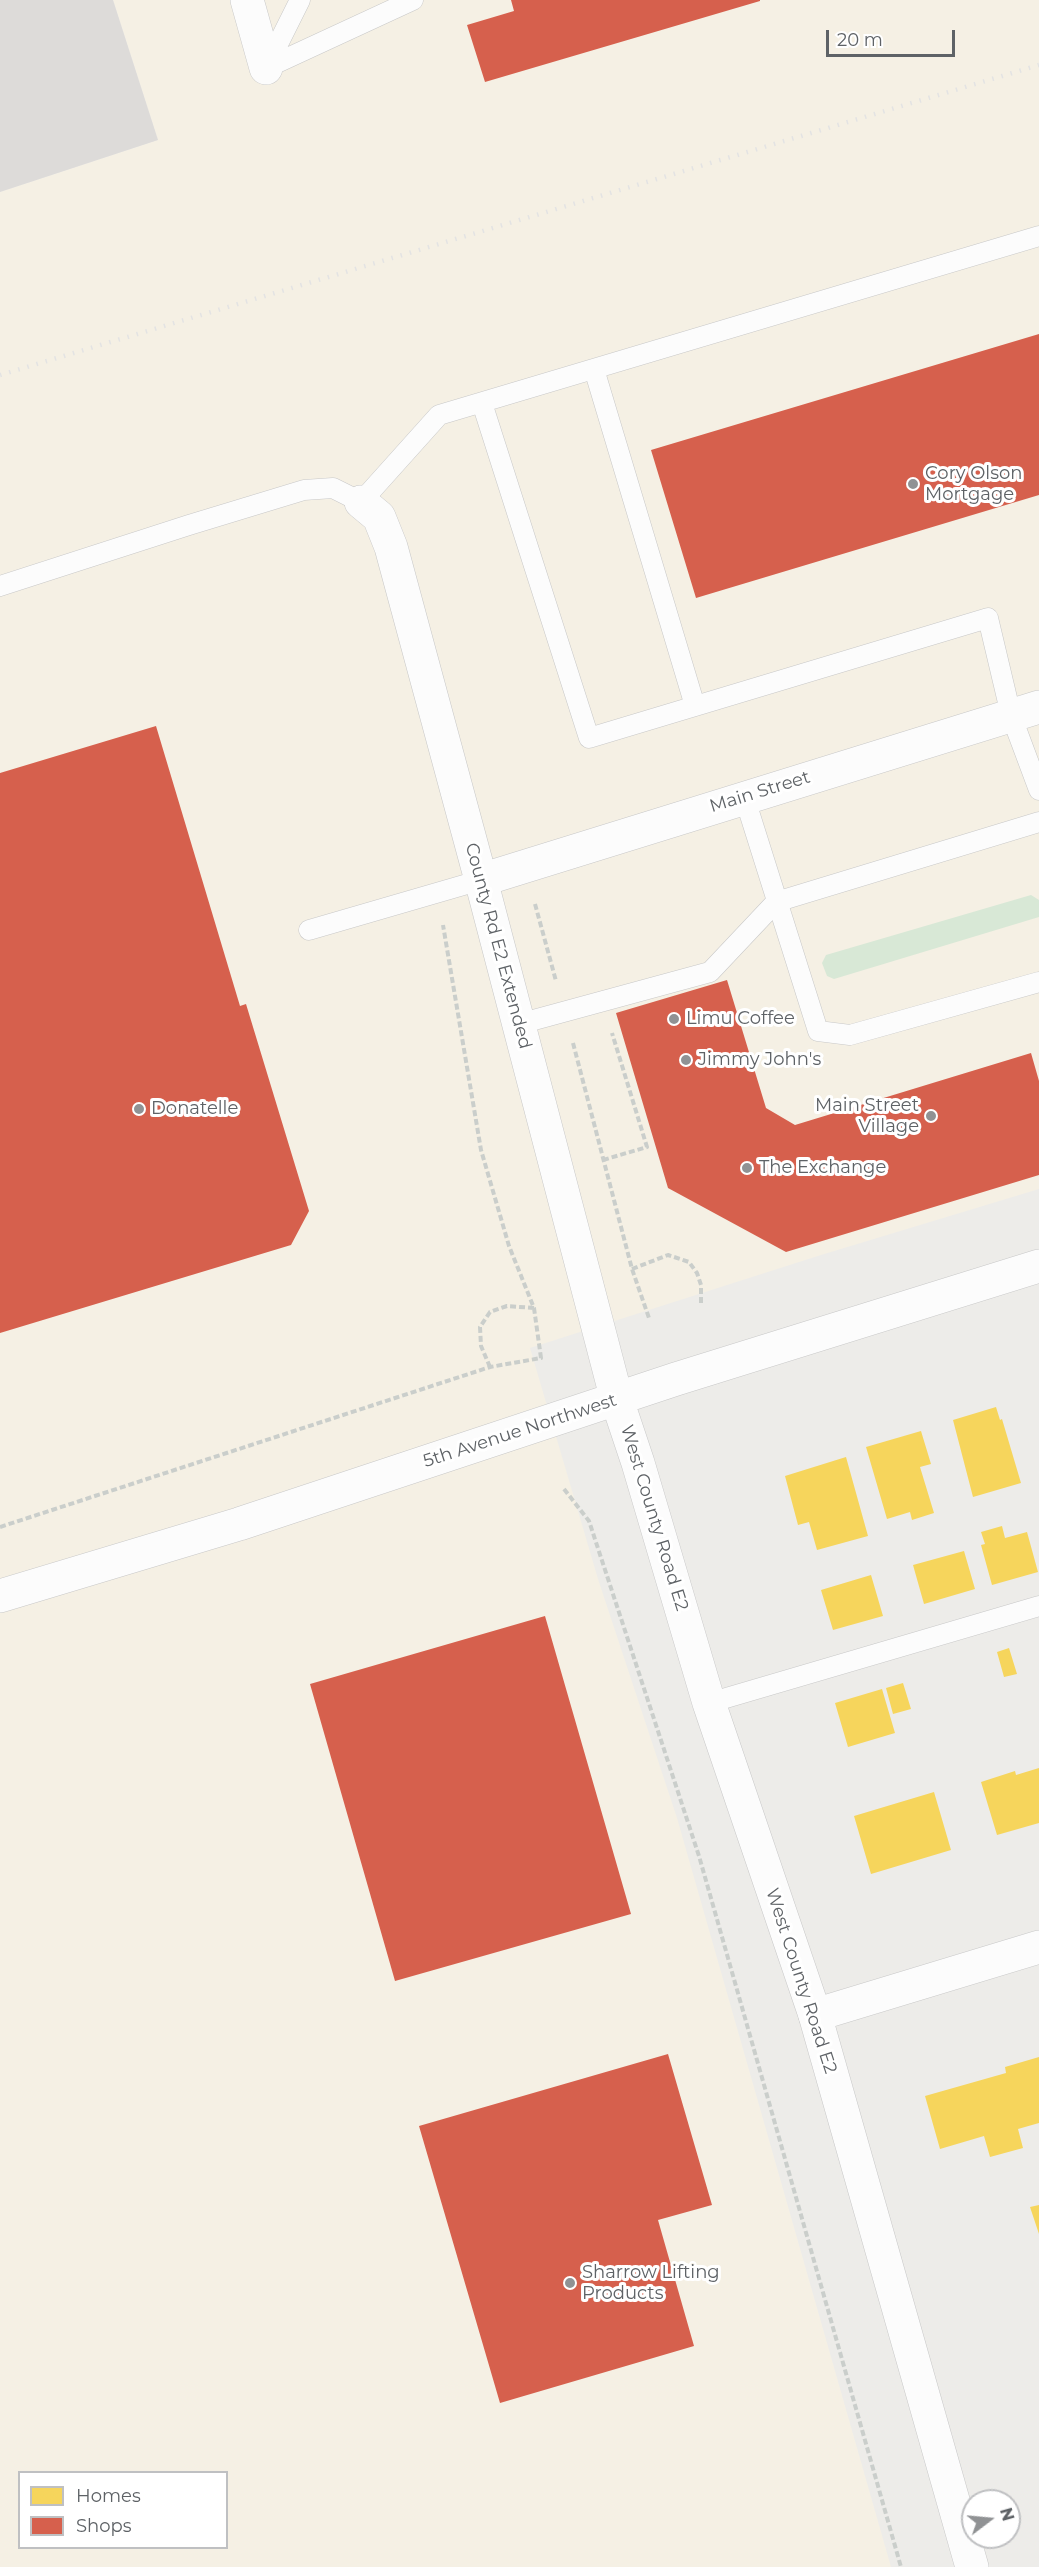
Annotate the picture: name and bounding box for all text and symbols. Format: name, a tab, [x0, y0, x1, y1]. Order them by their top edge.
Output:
scale bar	[829, 18, 958, 56]
text: 20 m	[837, 29, 883, 51]
place label: Cory Olson Mortgage	[925, 463, 1022, 506]
marker: Cory Olson Mortgage	[906, 477, 920, 491]
street label: Main Street	[707, 766, 813, 818]
street label: County Rd E2 Extended	[460, 841, 536, 1051]
place label: Limu Coffee	[686, 1008, 795, 1030]
marker: Limu Coffee	[667, 1012, 681, 1026]
place label: Jimmy John's	[698, 1049, 821, 1071]
marker: Jimmy John's	[679, 1053, 693, 1067]
place label: Main Street Village	[815, 1095, 919, 1138]
place label: Donatelle	[151, 1098, 238, 1120]
marker: Donatelle	[132, 1102, 146, 1116]
marker: Main Street Village	[924, 1109, 938, 1123]
place label: The Exchange	[759, 1157, 886, 1179]
marker: The Exchange	[740, 1161, 754, 1175]
street label: 5th Avenue Northwest	[420, 1389, 620, 1473]
street label: West County Road E2	[615, 1422, 693, 1614]
street label: West County Road E2	[761, 1886, 841, 2076]
place label: Sharrow Lifting Products	[582, 2262, 720, 2304]
marker: Sharrow Lifting Products	[563, 2276, 577, 2290]
legend	[18, 2471, 228, 2549]
text: Homes	[76, 2485, 141, 2507]
north arrow	[961, 2489, 1021, 2549]
text: N	[996, 2506, 1018, 2523]
text: Shops	[76, 2515, 132, 2537]

